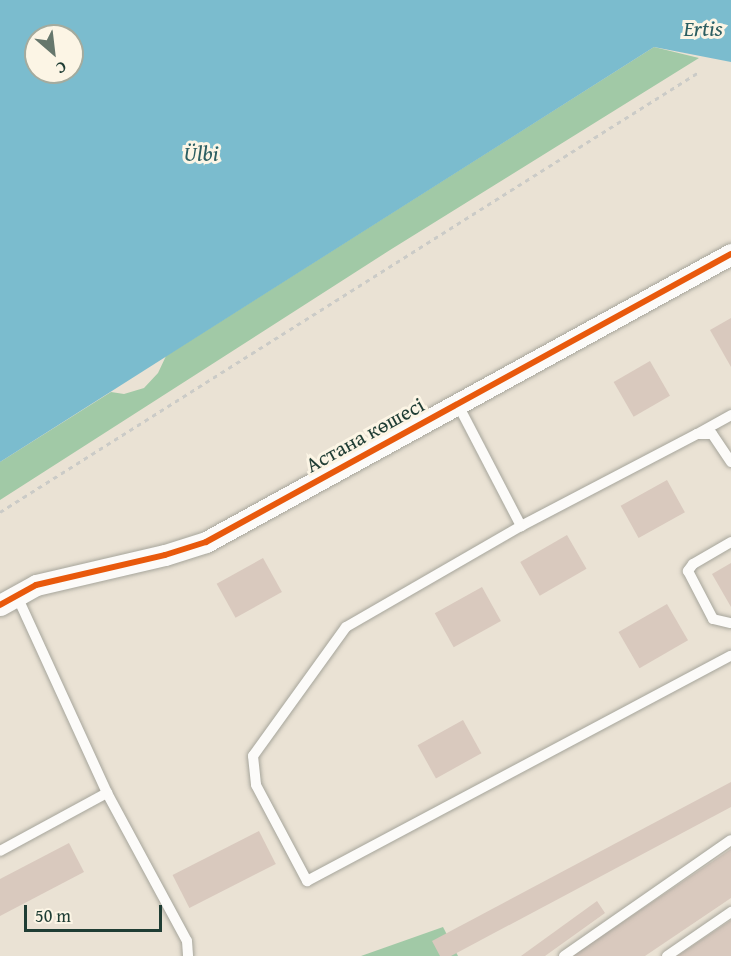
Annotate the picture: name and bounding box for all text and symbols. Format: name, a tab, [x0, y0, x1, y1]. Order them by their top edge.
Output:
water label: Ertis	[683, 16, 723, 42]
north arrow	[24, 24, 84, 84]
text: С	[52, 55, 71, 81]
water label: Ülbi	[184, 141, 218, 167]
street label: Астана көшесі	[301, 392, 429, 478]
scale bar	[27, 893, 165, 931]
text: 50 m	[35, 902, 71, 929]

